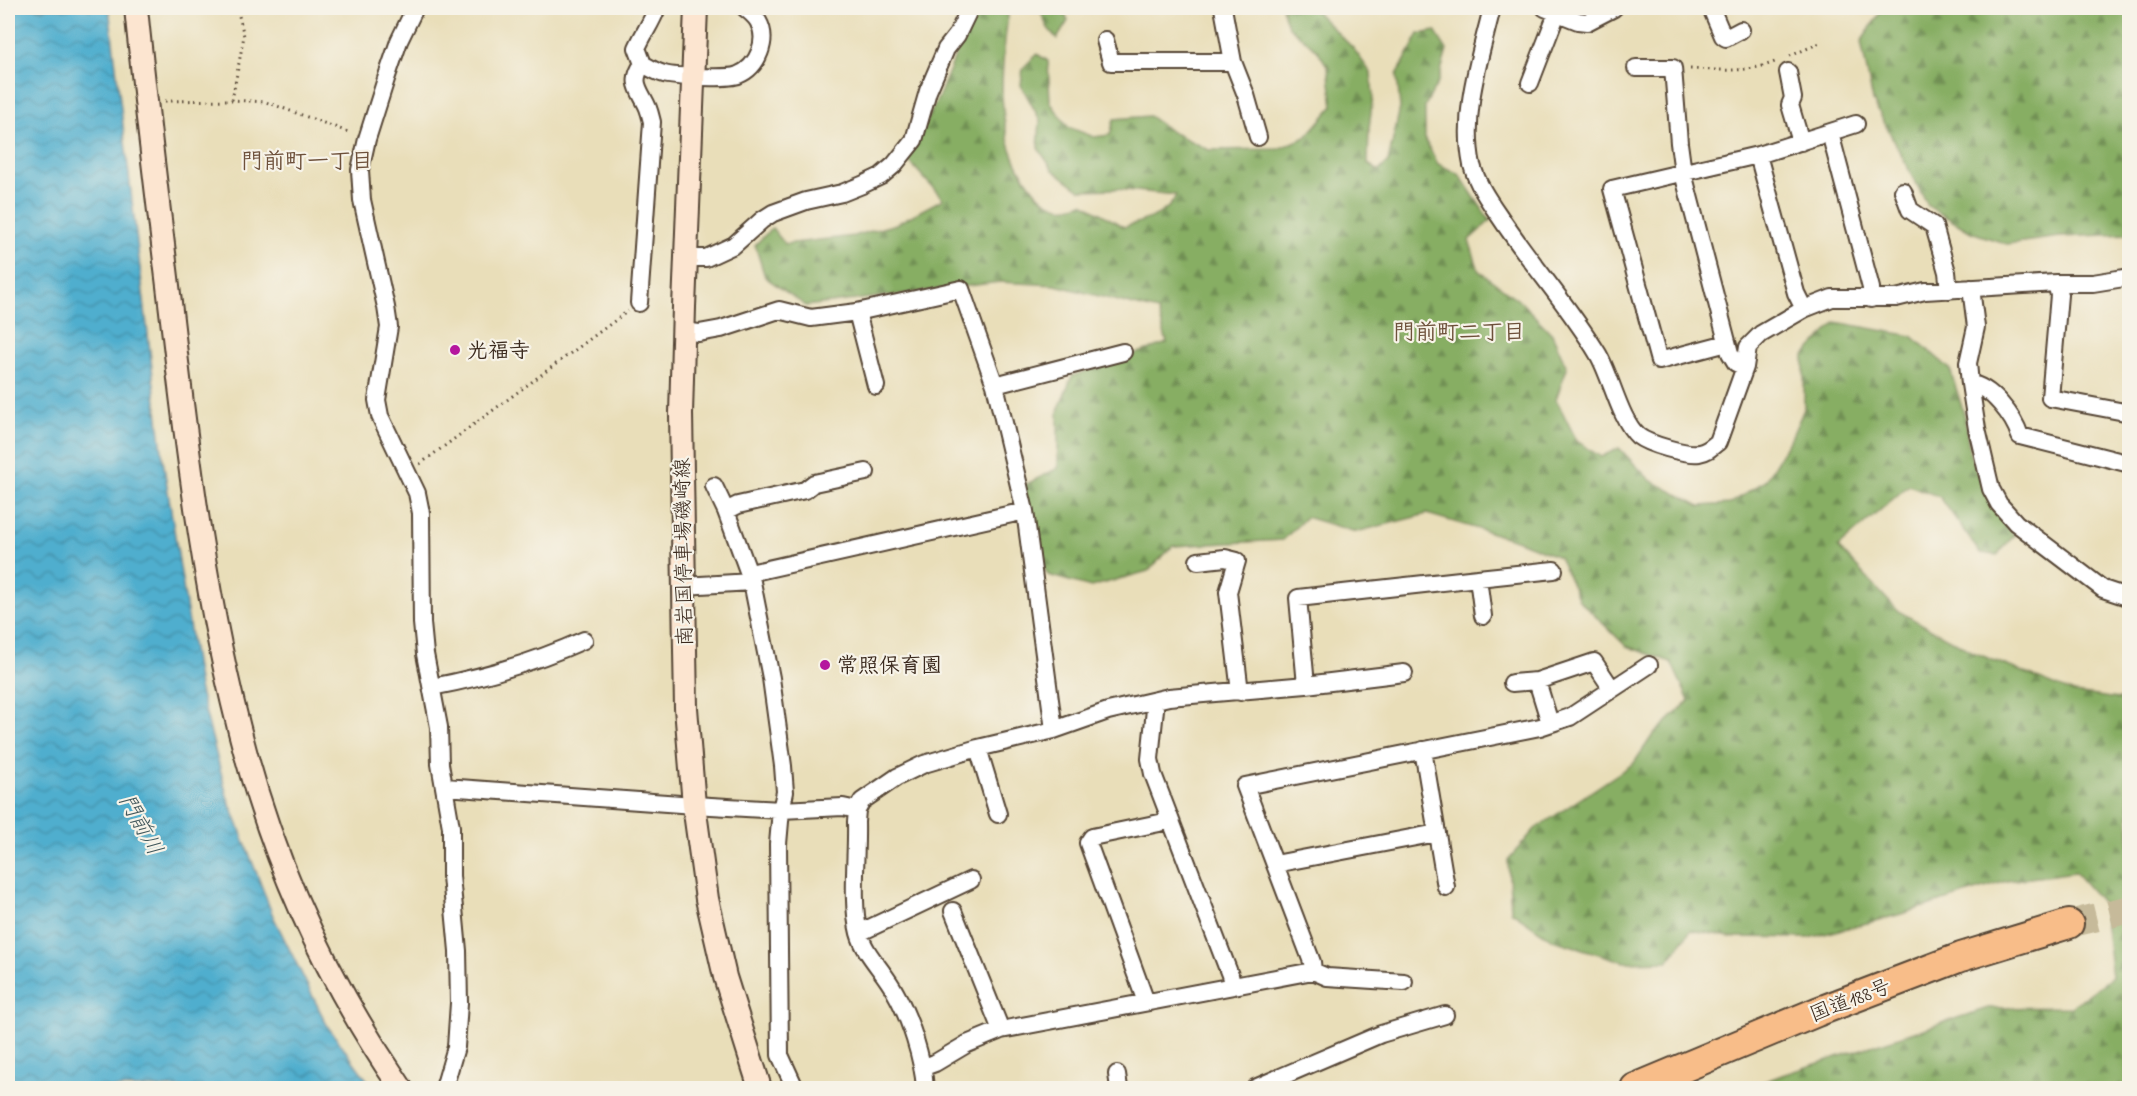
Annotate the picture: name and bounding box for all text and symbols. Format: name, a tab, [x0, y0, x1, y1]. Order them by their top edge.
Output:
district label: 門前町一丁目	[241, 147, 373, 179]
district label: 門前町二丁目	[1393, 318, 1525, 350]
place label: 光福寺	[467, 337, 530, 367]
marker: 光福寺	[448, 343, 462, 357]
street label: 南岩国停車場磯崎線	[668, 457, 702, 647]
place label: 常照保育園	[837, 652, 942, 682]
marker: 常照保育園	[818, 658, 832, 672]
water label: 門前川	[109, 789, 169, 862]
street label: 国道188号	[1805, 973, 1896, 1031]

